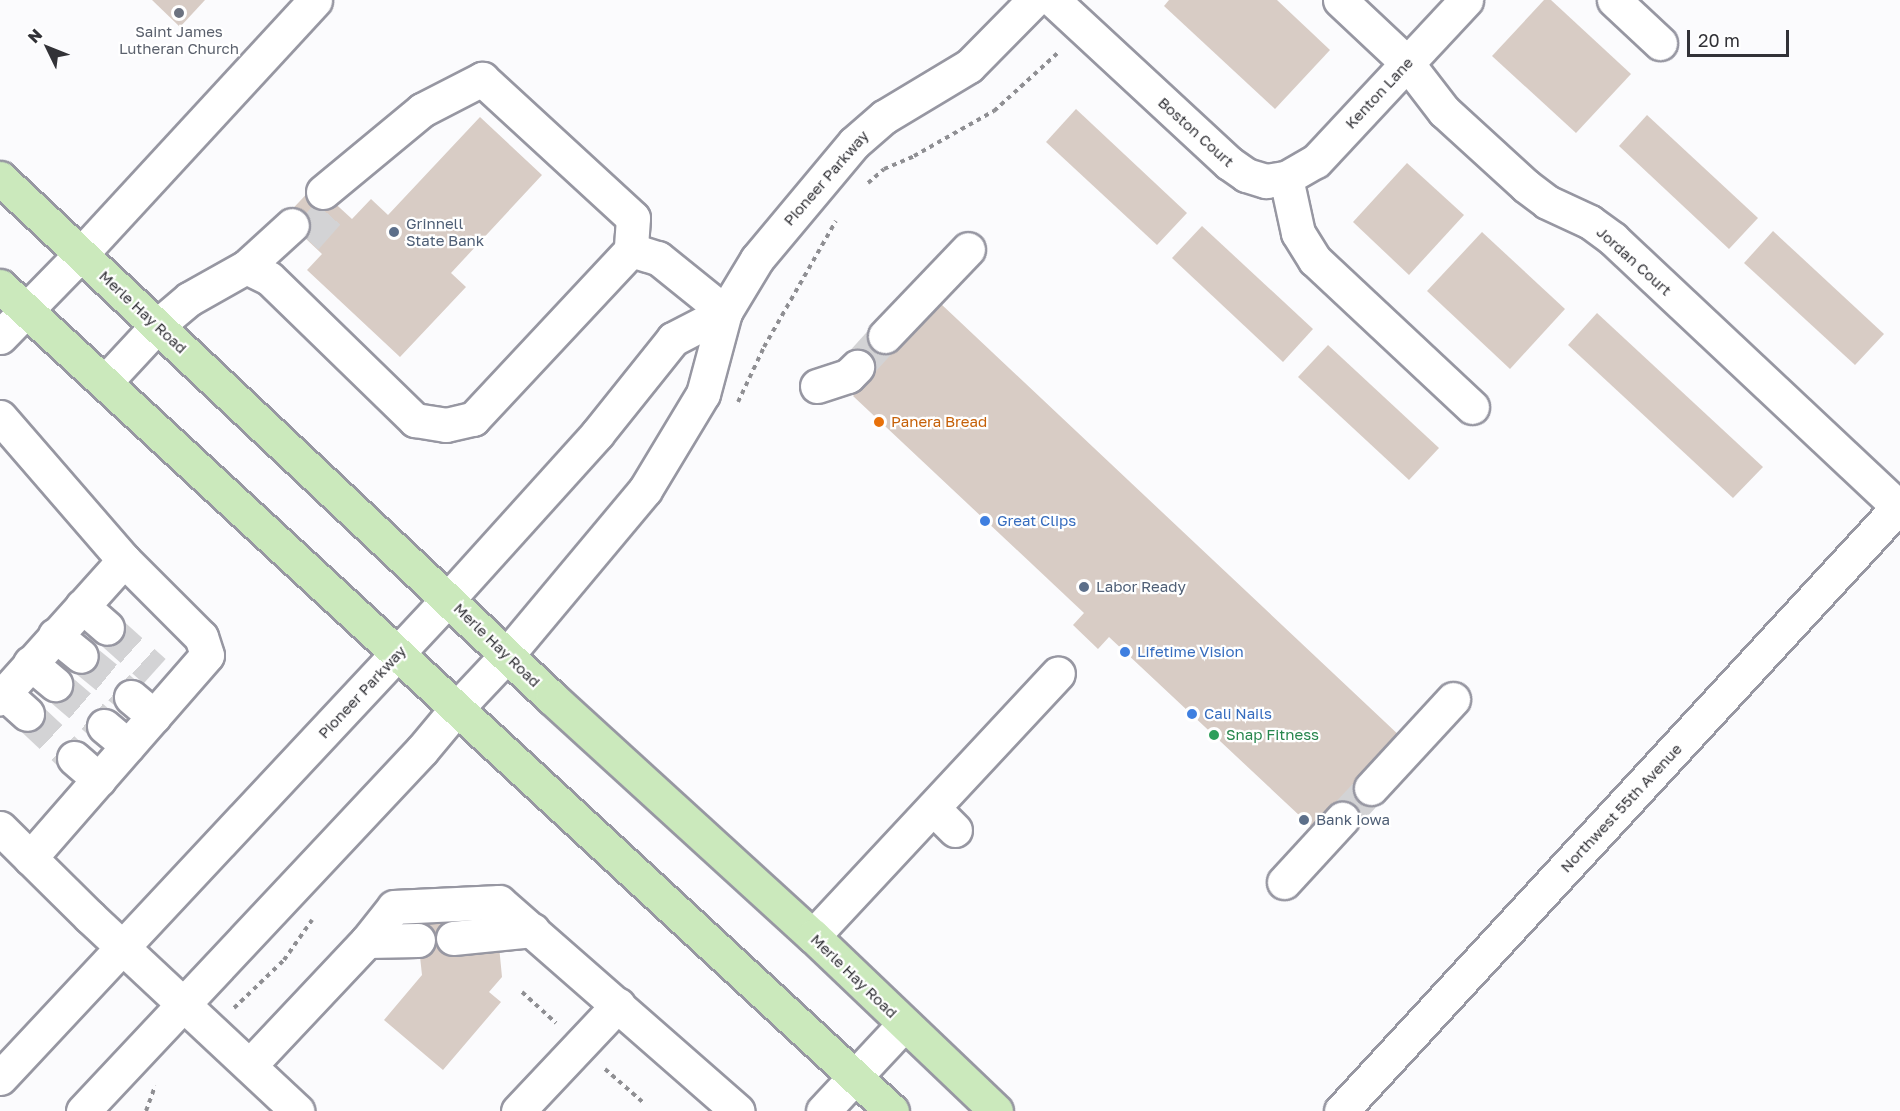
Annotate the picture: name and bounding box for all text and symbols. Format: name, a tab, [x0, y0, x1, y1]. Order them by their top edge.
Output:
marker: Saint James Lutheran Church	[172, 6, 186, 20]
north arrow	[18, 18, 78, 78]
scale bar	[1690, 18, 1792, 56]
place label: Saint James Lutheran Church	[119, 22, 239, 57]
text: N	[23, 24, 46, 47]
text: 20 m	[1698, 29, 1740, 51]
street label: Kenton Lane	[1341, 54, 1417, 132]
street label: Boston Court	[1155, 93, 1237, 171]
street label: Pioneer Parkway	[780, 127, 872, 229]
place label: Grinnell State Bank	[406, 214, 484, 249]
street label: Jordan Court	[1593, 223, 1675, 299]
marker: Grinnell State Bank	[387, 225, 401, 239]
street label: Merle Hay Road	[96, 267, 190, 357]
place label: Panera Bread	[891, 413, 987, 431]
marker: Panera Bread	[872, 415, 886, 429]
place label: Great Clips	[997, 512, 1076, 530]
marker: Great Clips	[978, 514, 992, 528]
place label: Labor Ready	[1096, 578, 1186, 596]
marker: Labor Ready	[1077, 580, 1091, 594]
street label: Merle Hay Road	[450, 599, 544, 691]
street label: Pioneer Parkway	[314, 642, 410, 742]
place label: Lifetime Vision	[1137, 643, 1244, 661]
marker: Lifetime Vision	[1118, 645, 1132, 659]
place label: Cali Nails	[1204, 705, 1272, 723]
marker: Cali Nails	[1185, 707, 1199, 721]
place label: Snap Fitness	[1226, 726, 1319, 744]
marker: Snap Fitness	[1207, 728, 1221, 742]
street label: Northwest 55th Avenue	[1557, 740, 1685, 876]
place label: Bank Iowa	[1316, 811, 1390, 829]
marker: Bank Iowa	[1297, 813, 1311, 827]
street label: Merle Hay Road	[807, 930, 901, 1022]

